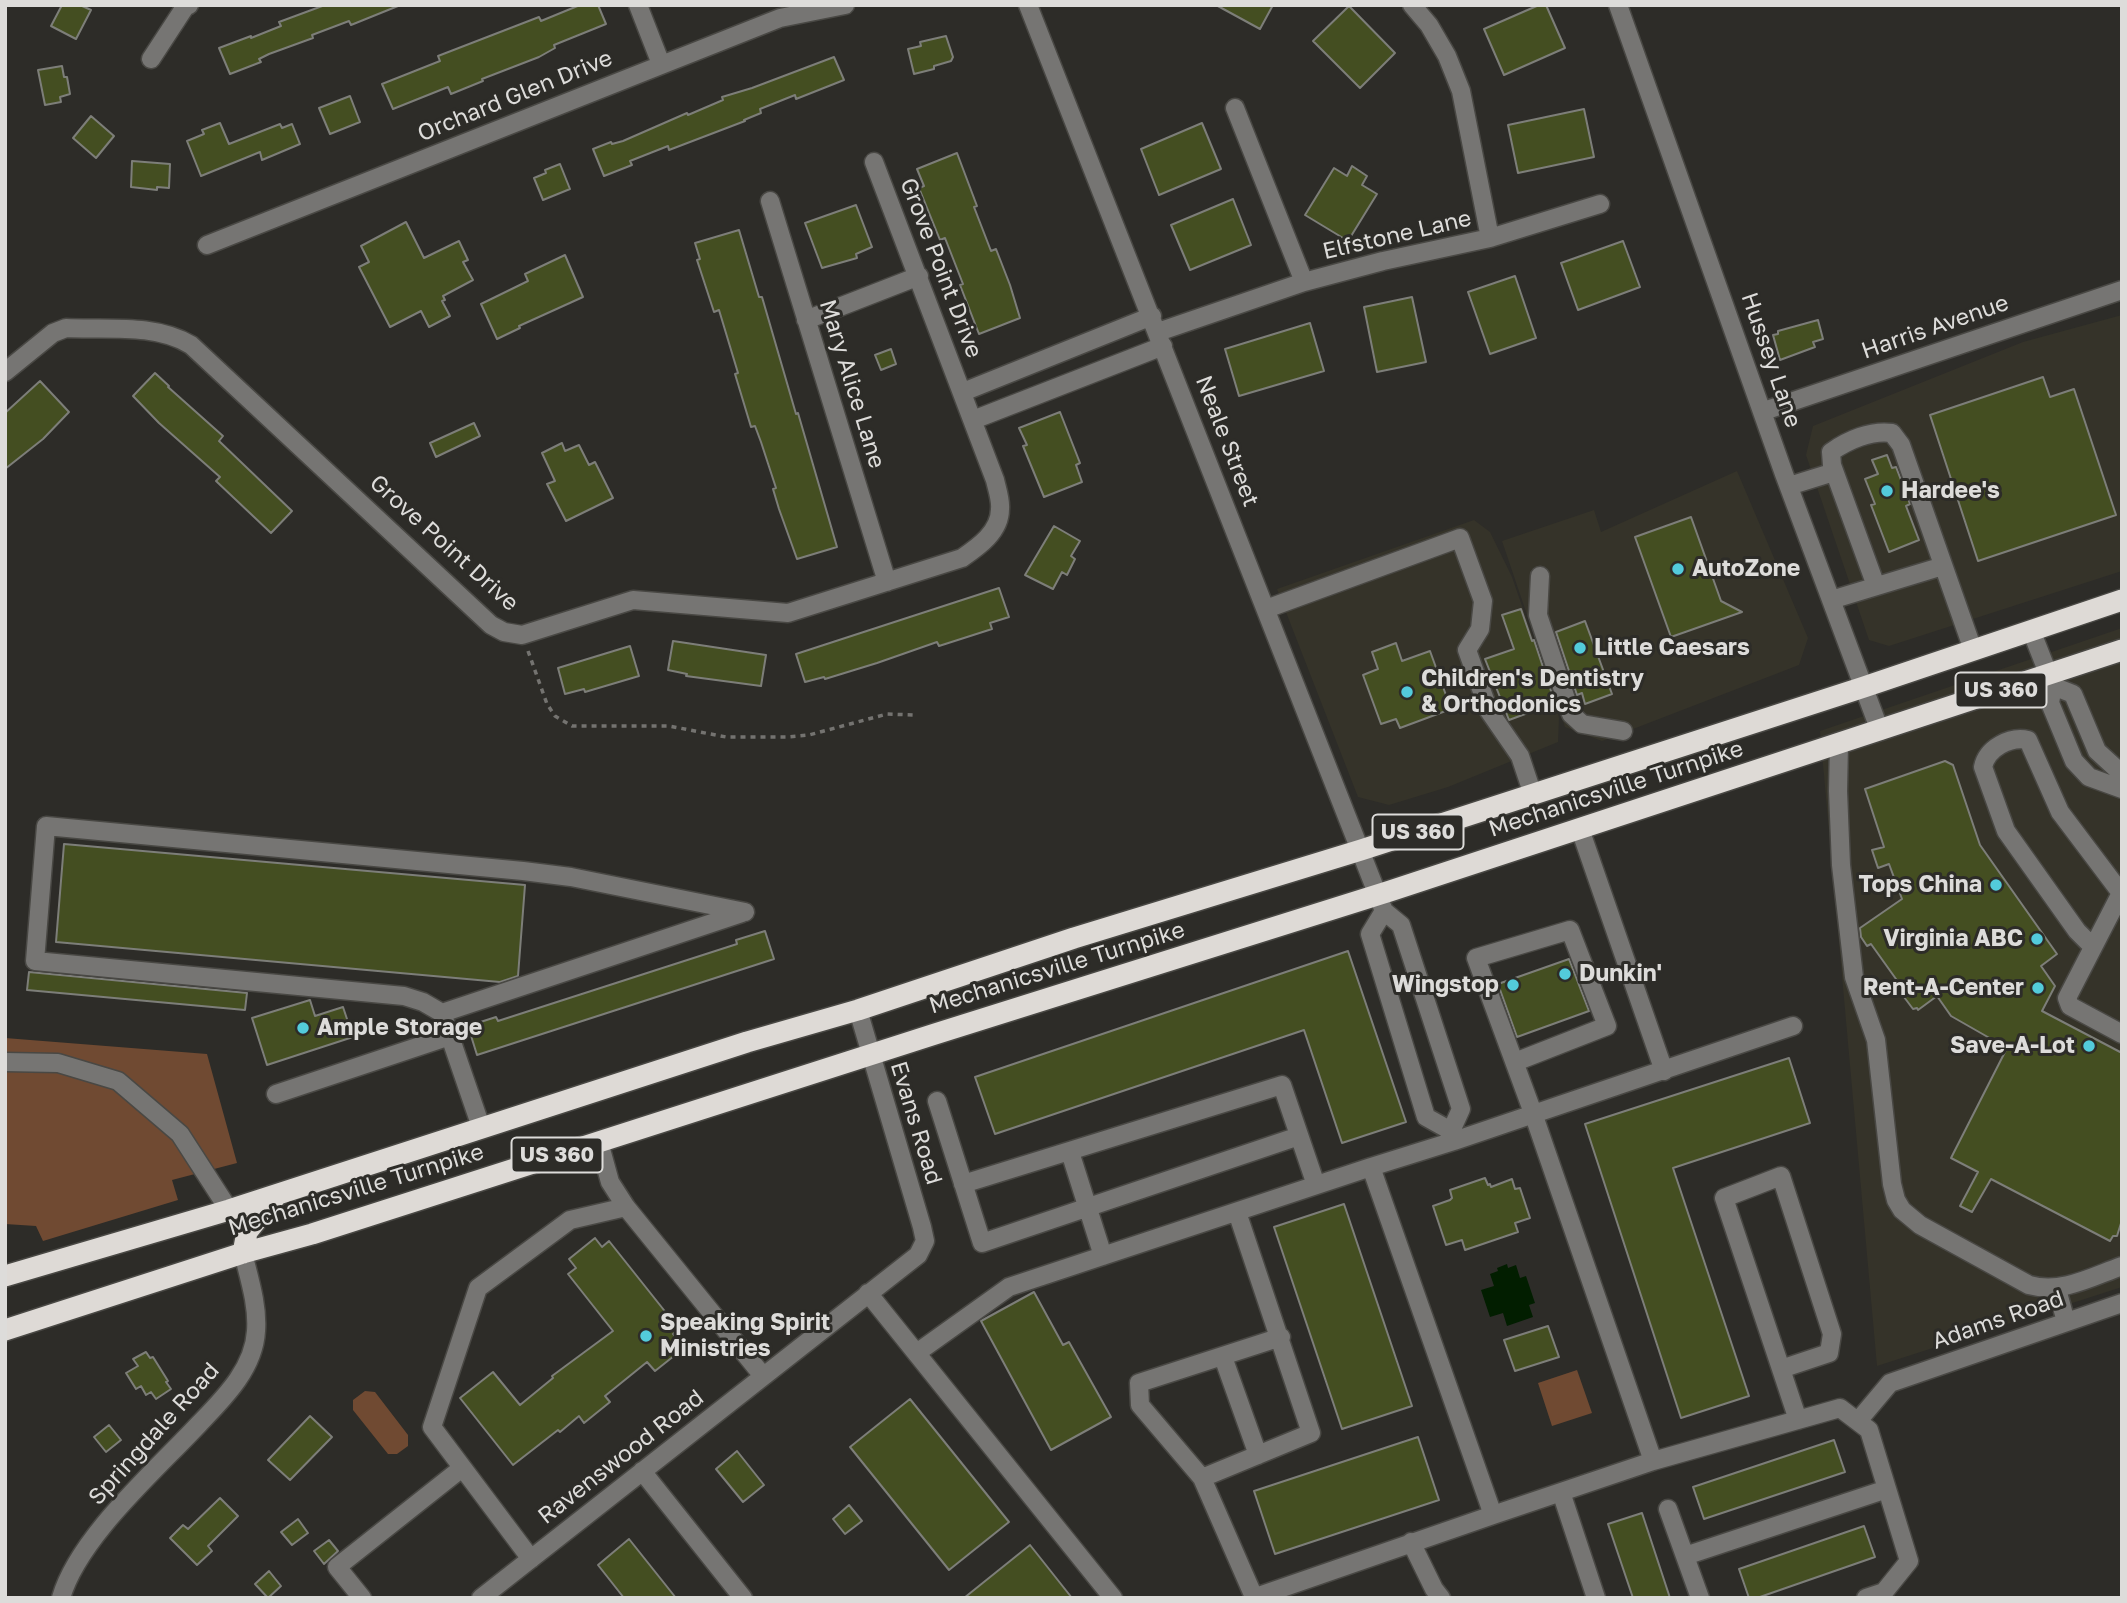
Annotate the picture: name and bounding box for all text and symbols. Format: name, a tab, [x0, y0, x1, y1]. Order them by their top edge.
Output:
street label: Orchard Glen Drive	[414, 44, 616, 148]
street label: Grove Point Drive	[894, 174, 988, 362]
street label: Elfstone Lane	[1320, 205, 1474, 265]
street label: Hussey Lane	[1735, 289, 1807, 431]
street label: Harris Avenue	[1858, 289, 2012, 365]
street label: Mary Alice Lane	[813, 296, 891, 472]
street label: Neale Street	[1189, 372, 1265, 510]
street label: Grove Point Drive	[364, 469, 524, 617]
place label: Hardee's	[1901, 477, 2000, 505]
marker: Hardee's	[1879, 483, 1895, 499]
place label: AutoZone	[1692, 555, 1800, 583]
marker: AutoZone	[1670, 561, 1686, 577]
place label: Little Caesars	[1594, 634, 1750, 662]
marker: Little Caesars	[1572, 640, 1588, 656]
place label: Children's Dentistry & Orthodonics	[1421, 665, 1644, 719]
road number: US 360	[1955, 672, 2046, 708]
marker: Children's Dentistry & Orthodonics	[1399, 684, 1415, 700]
street label: Mechanicsville Turnpike	[1485, 735, 1747, 843]
road number: US 360	[1372, 814, 1464, 850]
place label: Tops China	[1859, 871, 1982, 899]
marker: Tops China	[1988, 877, 2004, 893]
street label: Mechanicsville Turnpike	[926, 916, 1188, 1020]
place label: Virginia ABC	[1883, 925, 2023, 953]
marker: Virginia ABC	[2029, 931, 2045, 947]
place label: Dunkin'	[1579, 960, 1662, 988]
marker: Dunkin'	[1557, 966, 1573, 982]
place label: Wingstop	[1392, 971, 1499, 999]
place label: Rent-A-Center	[1863, 974, 2024, 1002]
marker: Wingstop	[1505, 977, 1521, 993]
marker: Rent-A-Center	[2030, 980, 2046, 996]
place label: Ample Storage	[317, 1014, 482, 1042]
marker: Ample Storage	[295, 1020, 311, 1036]
place label: Save-A-Lot	[1950, 1032, 2075, 1060]
marker: Save-A-Lot	[2081, 1038, 2097, 1054]
street label: Evans Road	[884, 1058, 948, 1188]
street label: Mechanicsville Turnpike	[225, 1138, 487, 1242]
road number: US 360	[512, 1138, 602, 1172]
street label: Adams Road	[1929, 1285, 2067, 1355]
place label: Speaking Spirit Ministries	[660, 1309, 830, 1363]
marker: Speaking Spirit Ministries	[638, 1328, 654, 1344]
street label: Springdale Road	[83, 1357, 225, 1511]
street label: Ravenswood Road	[533, 1384, 709, 1530]

